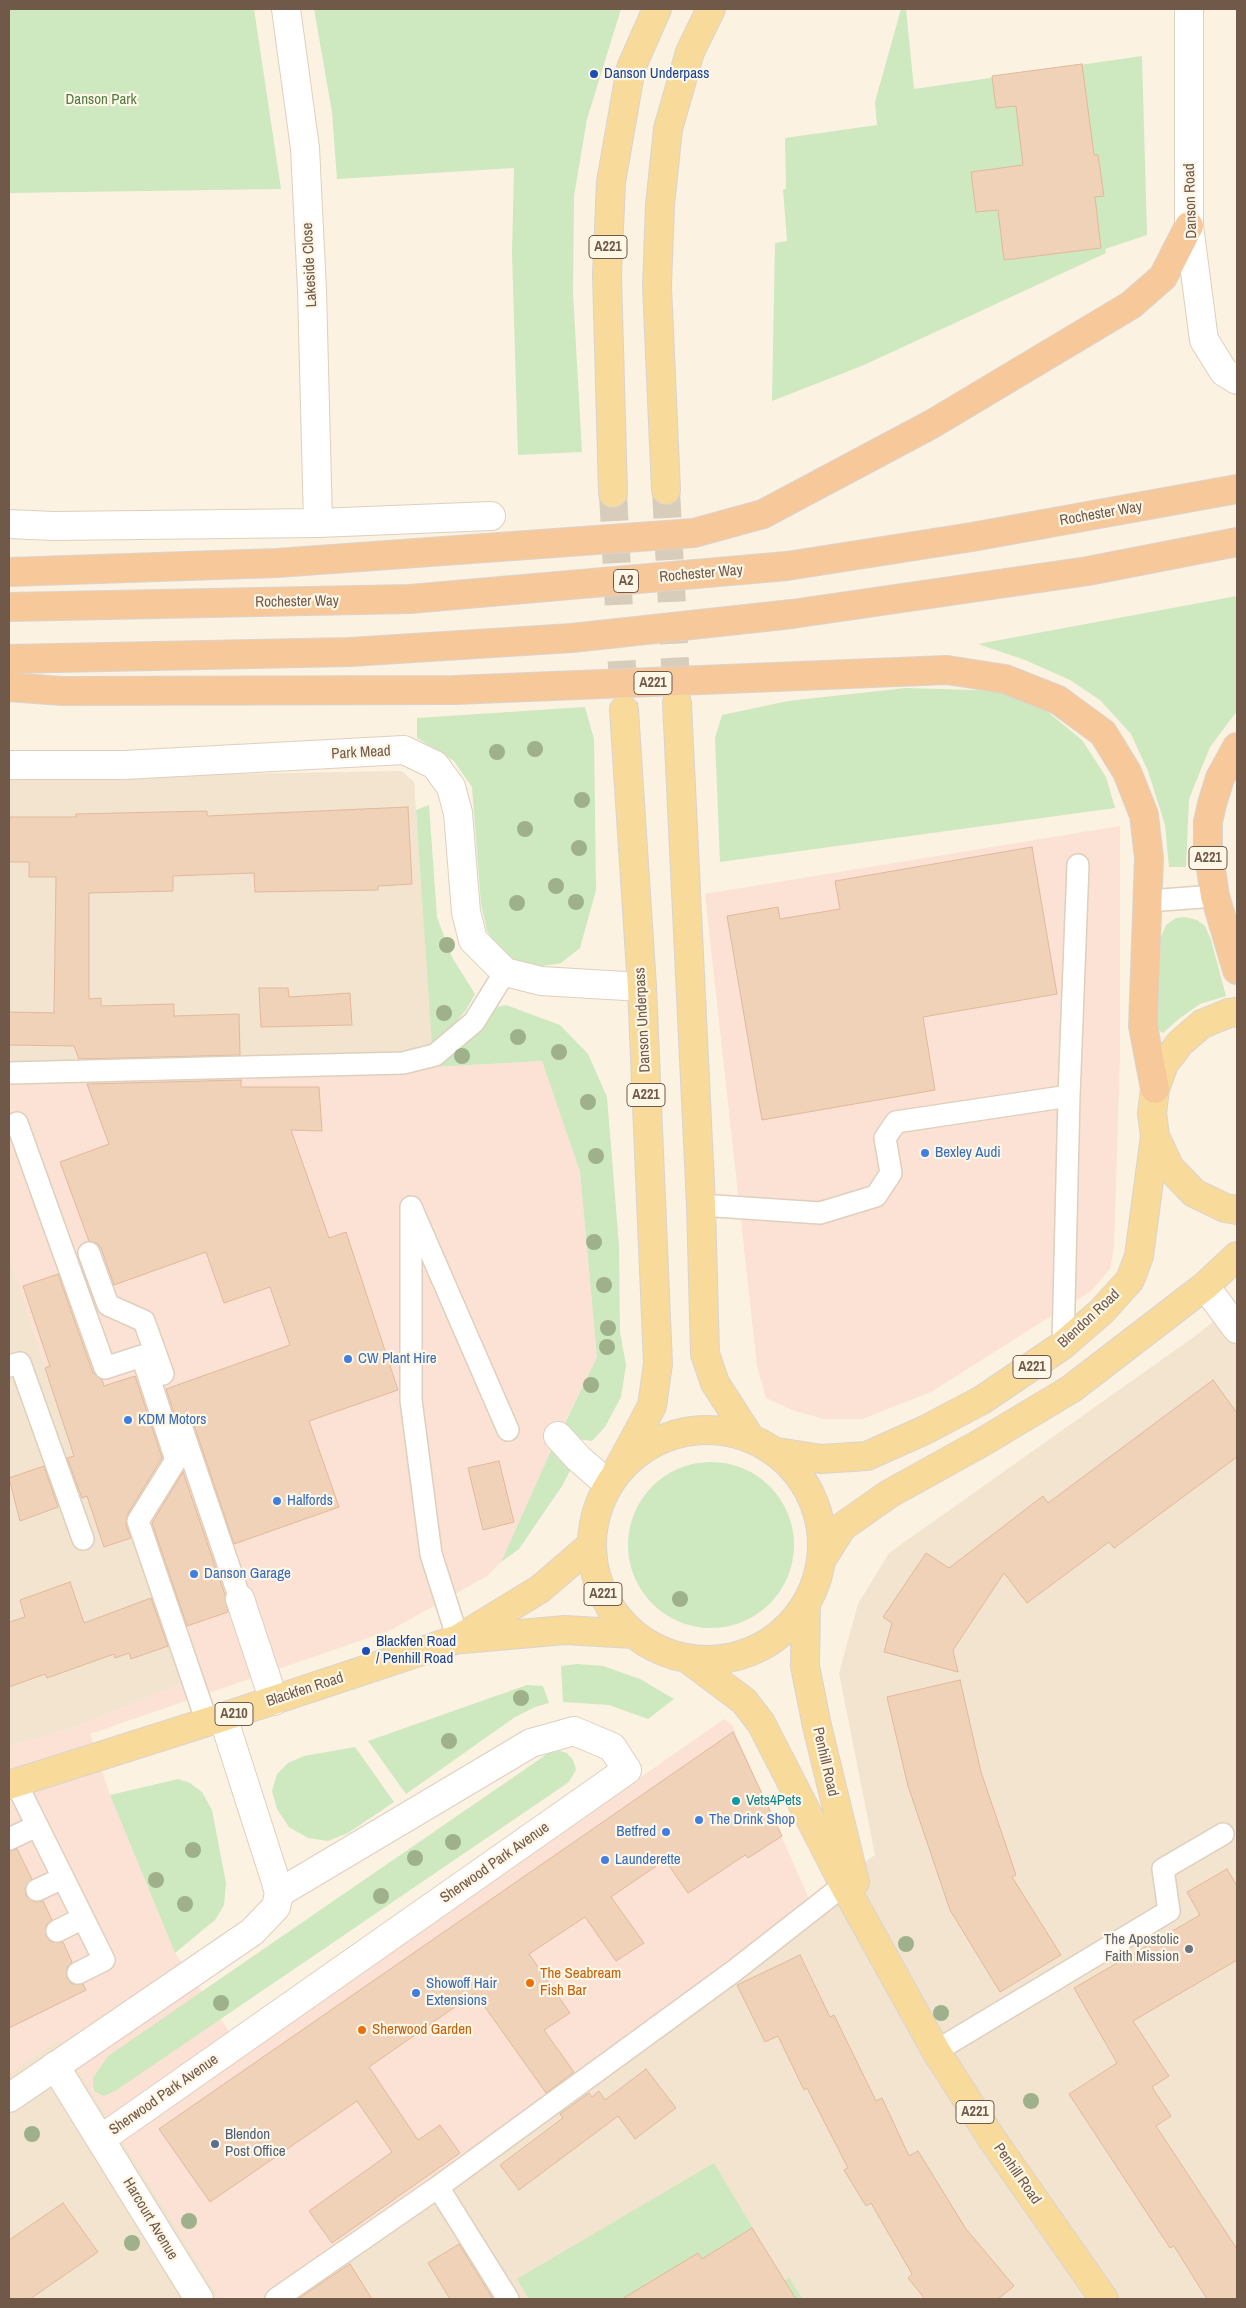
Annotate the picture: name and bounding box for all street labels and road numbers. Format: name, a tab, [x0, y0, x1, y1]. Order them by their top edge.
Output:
street label: Danson Road	[1181, 163, 1201, 239]
street label: Lakeside Close	[299, 222, 321, 308]
road number: A221	[589, 236, 627, 258]
street label: Rochester Way	[1058, 498, 1144, 530]
street label: Rochester Way	[659, 561, 743, 587]
road number: A2	[614, 570, 638, 592]
street label: Rochester Way	[255, 592, 339, 612]
road number: A221	[634, 671, 672, 694]
street label: Park Mead	[331, 742, 391, 764]
road number: A221	[1189, 846, 1227, 870]
street label: Danson Underpass	[631, 967, 655, 1073]
road number: A221	[627, 1084, 665, 1106]
street label: Blendon Road	[1054, 1286, 1124, 1352]
road number: A221	[1013, 1355, 1051, 1378]
road number: A221	[584, 1582, 622, 1606]
street label: Blackfen Road	[264, 1669, 346, 1711]
road number: A210	[215, 1702, 253, 1726]
street label: Penhill Road	[808, 1726, 842, 1798]
street label: Sherwood Park Avenue	[437, 1819, 553, 1907]
street label: Sherwood Park Avenue	[106, 2051, 222, 2139]
road number: A221	[956, 2100, 994, 2124]
street label: Penhill Road	[989, 2140, 1045, 2208]
street label: Harcourt Avenue	[119, 2175, 181, 2263]

